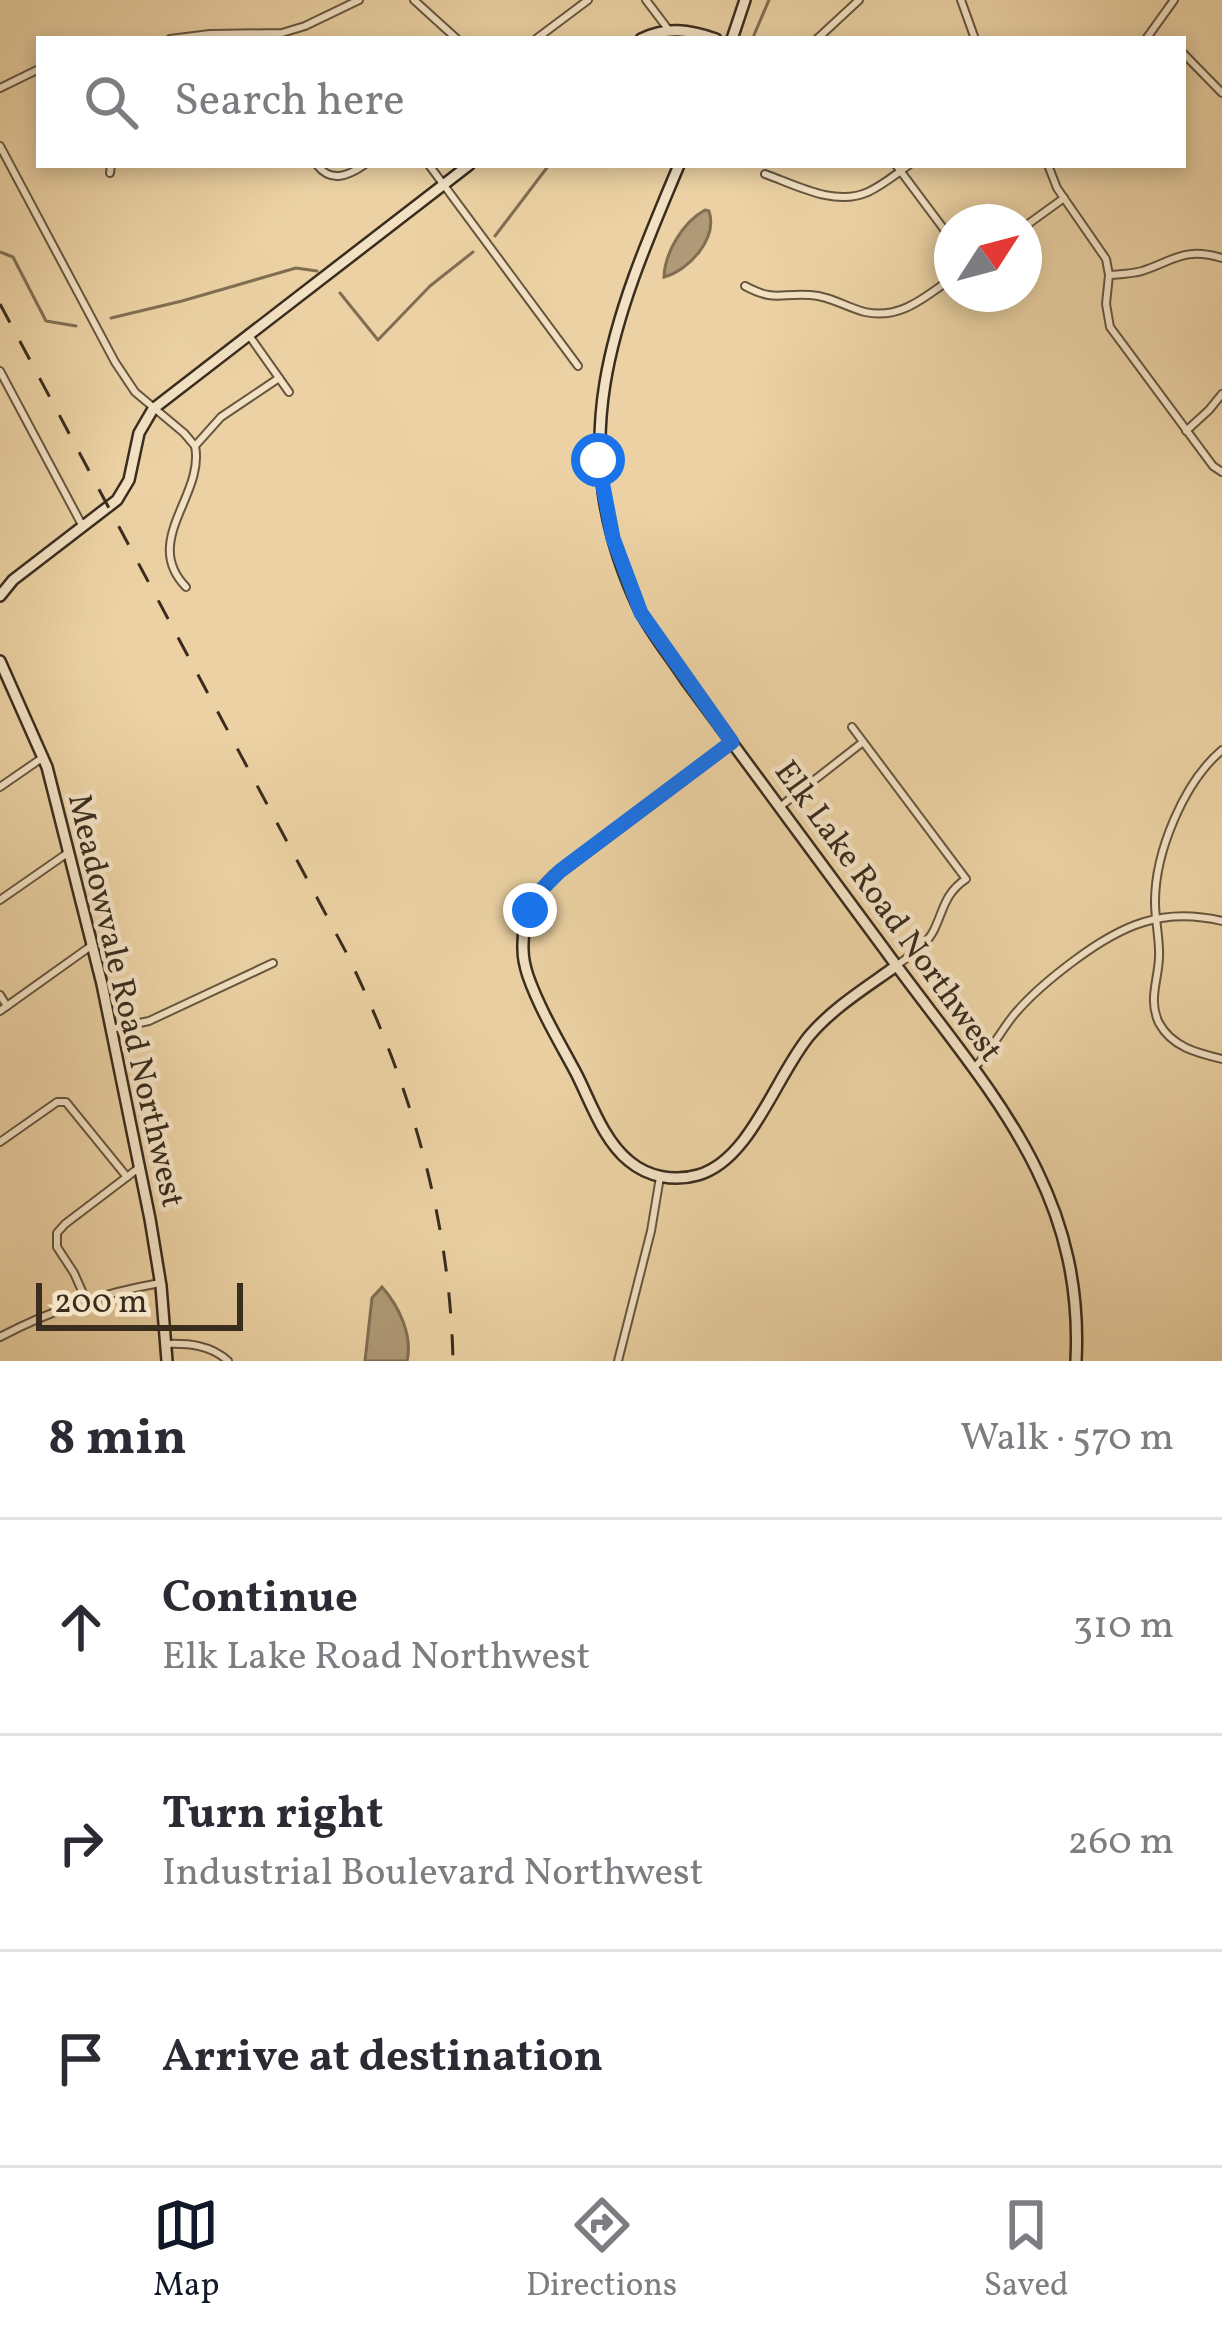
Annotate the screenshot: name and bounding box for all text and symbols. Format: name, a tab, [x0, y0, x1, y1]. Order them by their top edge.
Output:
search box	[36, 36, 1186, 168]
icon: search	[78, 69, 144, 135]
text: Search here	[174, 71, 405, 134]
north arrow	[934, 204, 1042, 312]
route start	[571, 433, 625, 487]
street label: Elk Lake Road Northwest	[762, 752, 1012, 1072]
street label: Meadowvale Road Northwest	[54, 790, 194, 1212]
route end	[503, 883, 557, 937]
scale bar	[36, 1277, 243, 1330]
text: 200 m	[54, 1281, 148, 1327]
text: 8 min	[48, 1404, 187, 1475]
text: Walk · 570 m	[960, 1412, 1174, 1466]
text: Continue	[162, 1568, 358, 1631]
icon: ahead	[48, 1594, 114, 1660]
text: 310 m	[1073, 1600, 1174, 1654]
text: Elk Lake Road Northwest	[162, 1631, 590, 1685]
text: Turn right	[162, 1784, 383, 1847]
icon: right	[48, 1810, 114, 1876]
text: 260 m	[1068, 1816, 1174, 1870]
text: Industrial Boulevard Northwest	[162, 1847, 703, 1901]
icon: arrive	[48, 2026, 114, 2092]
text: Arrive at destination	[162, 2027, 603, 2090]
tab: Map	[153, 2192, 219, 2310]
tab: Directions	[526, 2192, 677, 2310]
tab: Saved	[984, 2192, 1069, 2310]

